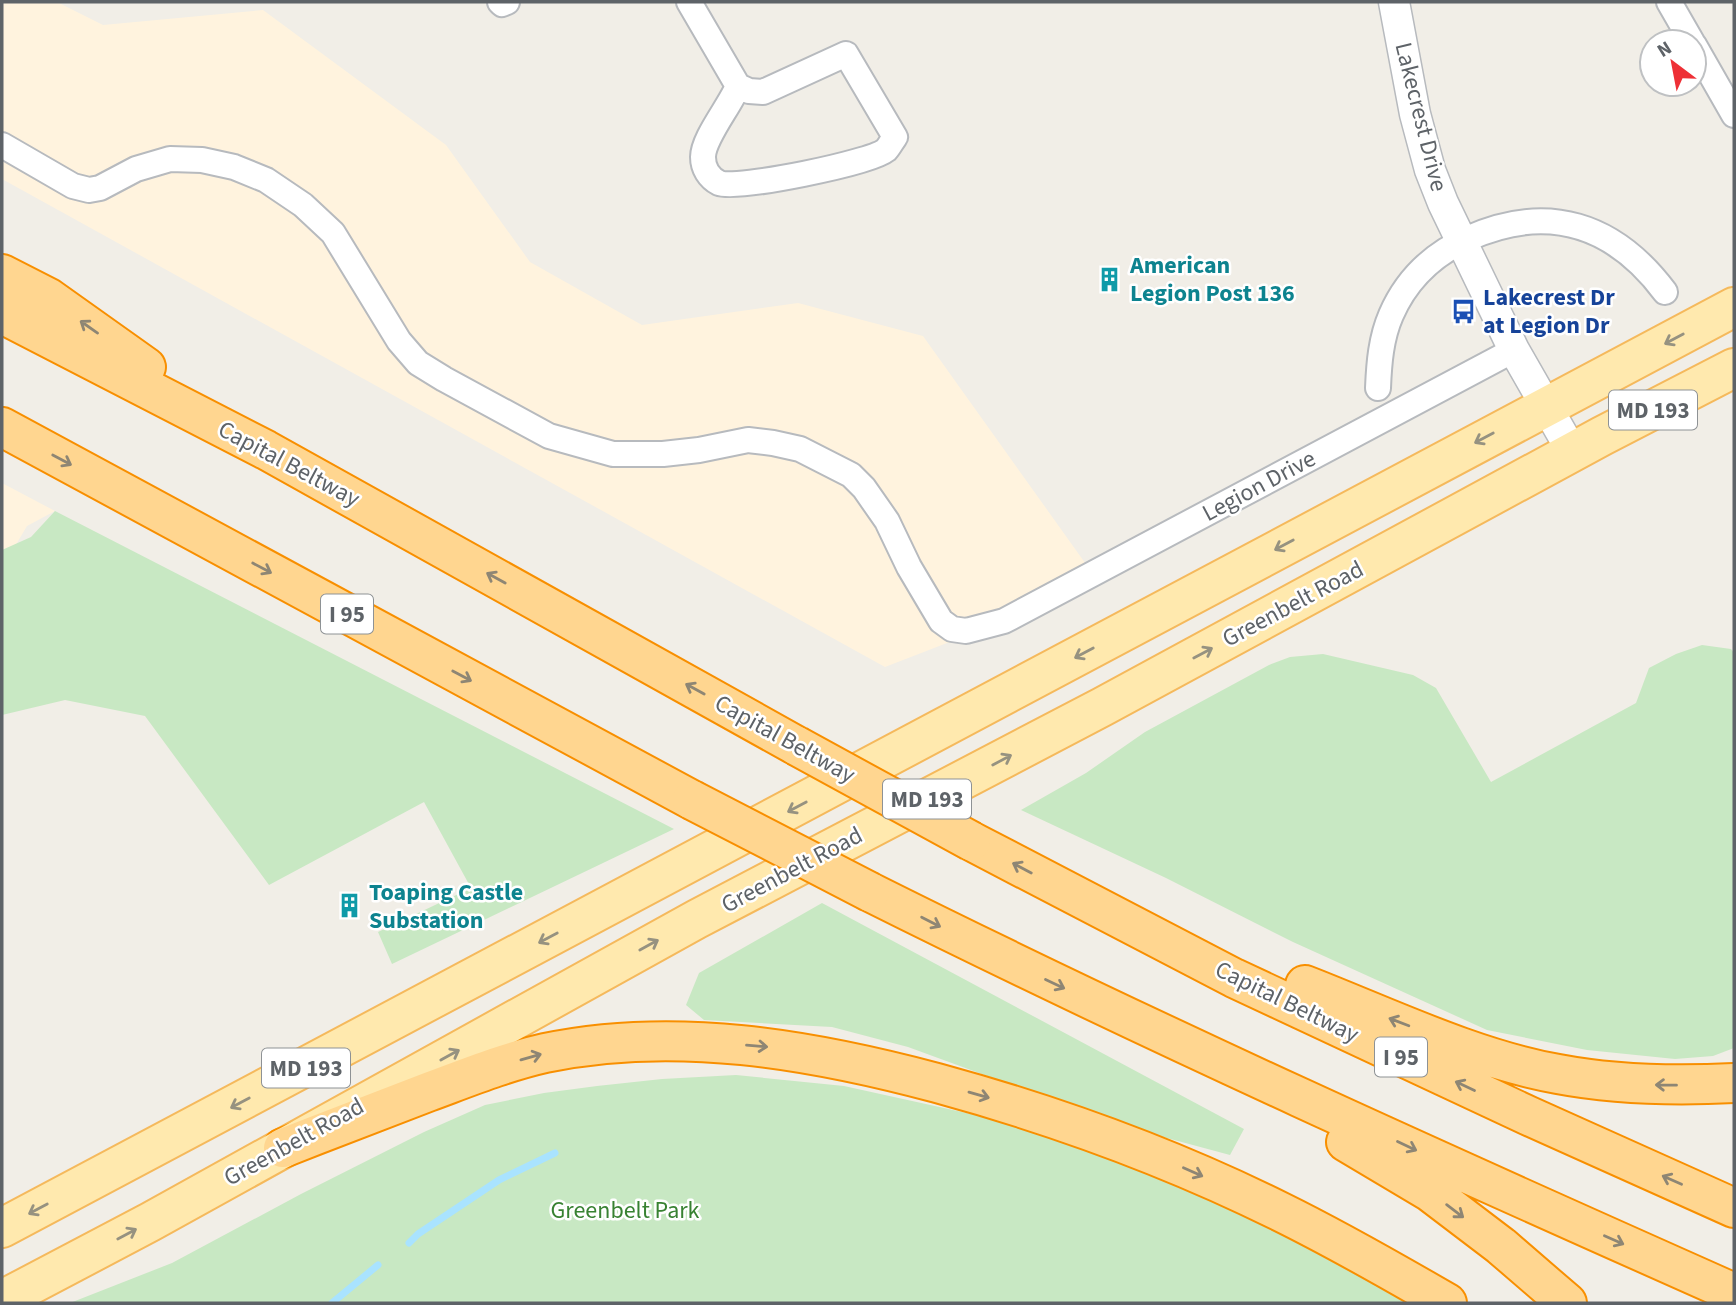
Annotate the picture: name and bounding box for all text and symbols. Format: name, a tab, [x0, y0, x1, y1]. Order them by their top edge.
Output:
north arrow	[1638, 28, 1708, 98]
text: N	[1652, 35, 1677, 65]
street label: Lakecrest Drive	[1386, 39, 1456, 195]
place label: American Legion Post 136	[1129, 248, 1295, 311]
building icon: American Legion Post 136	[1096, 265, 1124, 293]
place label: Lakecrest Dr at Legion Dr	[1483, 280, 1615, 343]
bus stop icon: Lakecrest Dr at Legion Dr	[1449, 297, 1477, 325]
one-way arrow	[80, 320, 99, 334]
one-way arrow	[1664, 332, 1685, 346]
road number: MD 193	[1609, 390, 1697, 430]
street label: Capital Beltway	[212, 412, 366, 516]
one-way arrow	[1475, 431, 1495, 445]
street label: Legion Drive	[1196, 441, 1322, 531]
one-way arrow	[51, 454, 72, 467]
one-way arrow	[1274, 539, 1295, 553]
street label: Greenbelt Road	[1216, 552, 1370, 656]
one-way arrow	[251, 562, 272, 575]
one-way arrow	[486, 571, 507, 584]
road number: I 95	[321, 594, 373, 634]
one-way arrow	[1192, 645, 1213, 659]
one-way arrow	[1074, 646, 1094, 660]
one-way arrow	[451, 670, 472, 683]
one-way arrow	[685, 682, 706, 695]
street label: Capital Beltway	[708, 686, 862, 792]
one-way arrow	[991, 752, 1012, 766]
road number: MD 193	[883, 779, 971, 818]
one-way arrow	[787, 800, 807, 814]
street label: Greenbelt Road	[715, 818, 869, 922]
one-way arrow	[1012, 861, 1033, 874]
place label: Toaping Castle Substation	[369, 875, 523, 938]
building icon: Toaping Castle Substation	[335, 892, 363, 920]
one-way arrow	[920, 916, 941, 930]
one-way arrow	[538, 931, 559, 945]
one-way arrow	[638, 938, 659, 952]
street label: Capital Beltway	[1209, 952, 1365, 1052]
one-way arrow	[1044, 977, 1065, 991]
one-way arrow	[1388, 1015, 1410, 1027]
road number: I 95	[1375, 1038, 1427, 1076]
one-way arrow	[745, 1040, 768, 1053]
one-way arrow	[439, 1048, 460, 1061]
road number: MD 193	[262, 1049, 350, 1088]
one-way arrow	[520, 1050, 542, 1063]
one-way arrow	[1655, 1078, 1678, 1091]
one-way arrow	[1455, 1079, 1476, 1092]
street label: Greenbelt Road	[217, 1089, 371, 1195]
one-way arrow	[967, 1089, 990, 1102]
one-way arrow	[230, 1097, 250, 1111]
one-way arrow	[1396, 1140, 1417, 1154]
one-way arrow	[1182, 1166, 1203, 1179]
one-way arrow	[1662, 1173, 1683, 1186]
park label: Greenbelt Park	[551, 1193, 700, 1228]
one-way arrow	[28, 1203, 49, 1216]
one-way arrow	[1446, 1203, 1465, 1218]
one-way arrow	[116, 1227, 137, 1240]
one-way arrow	[1603, 1234, 1624, 1247]

